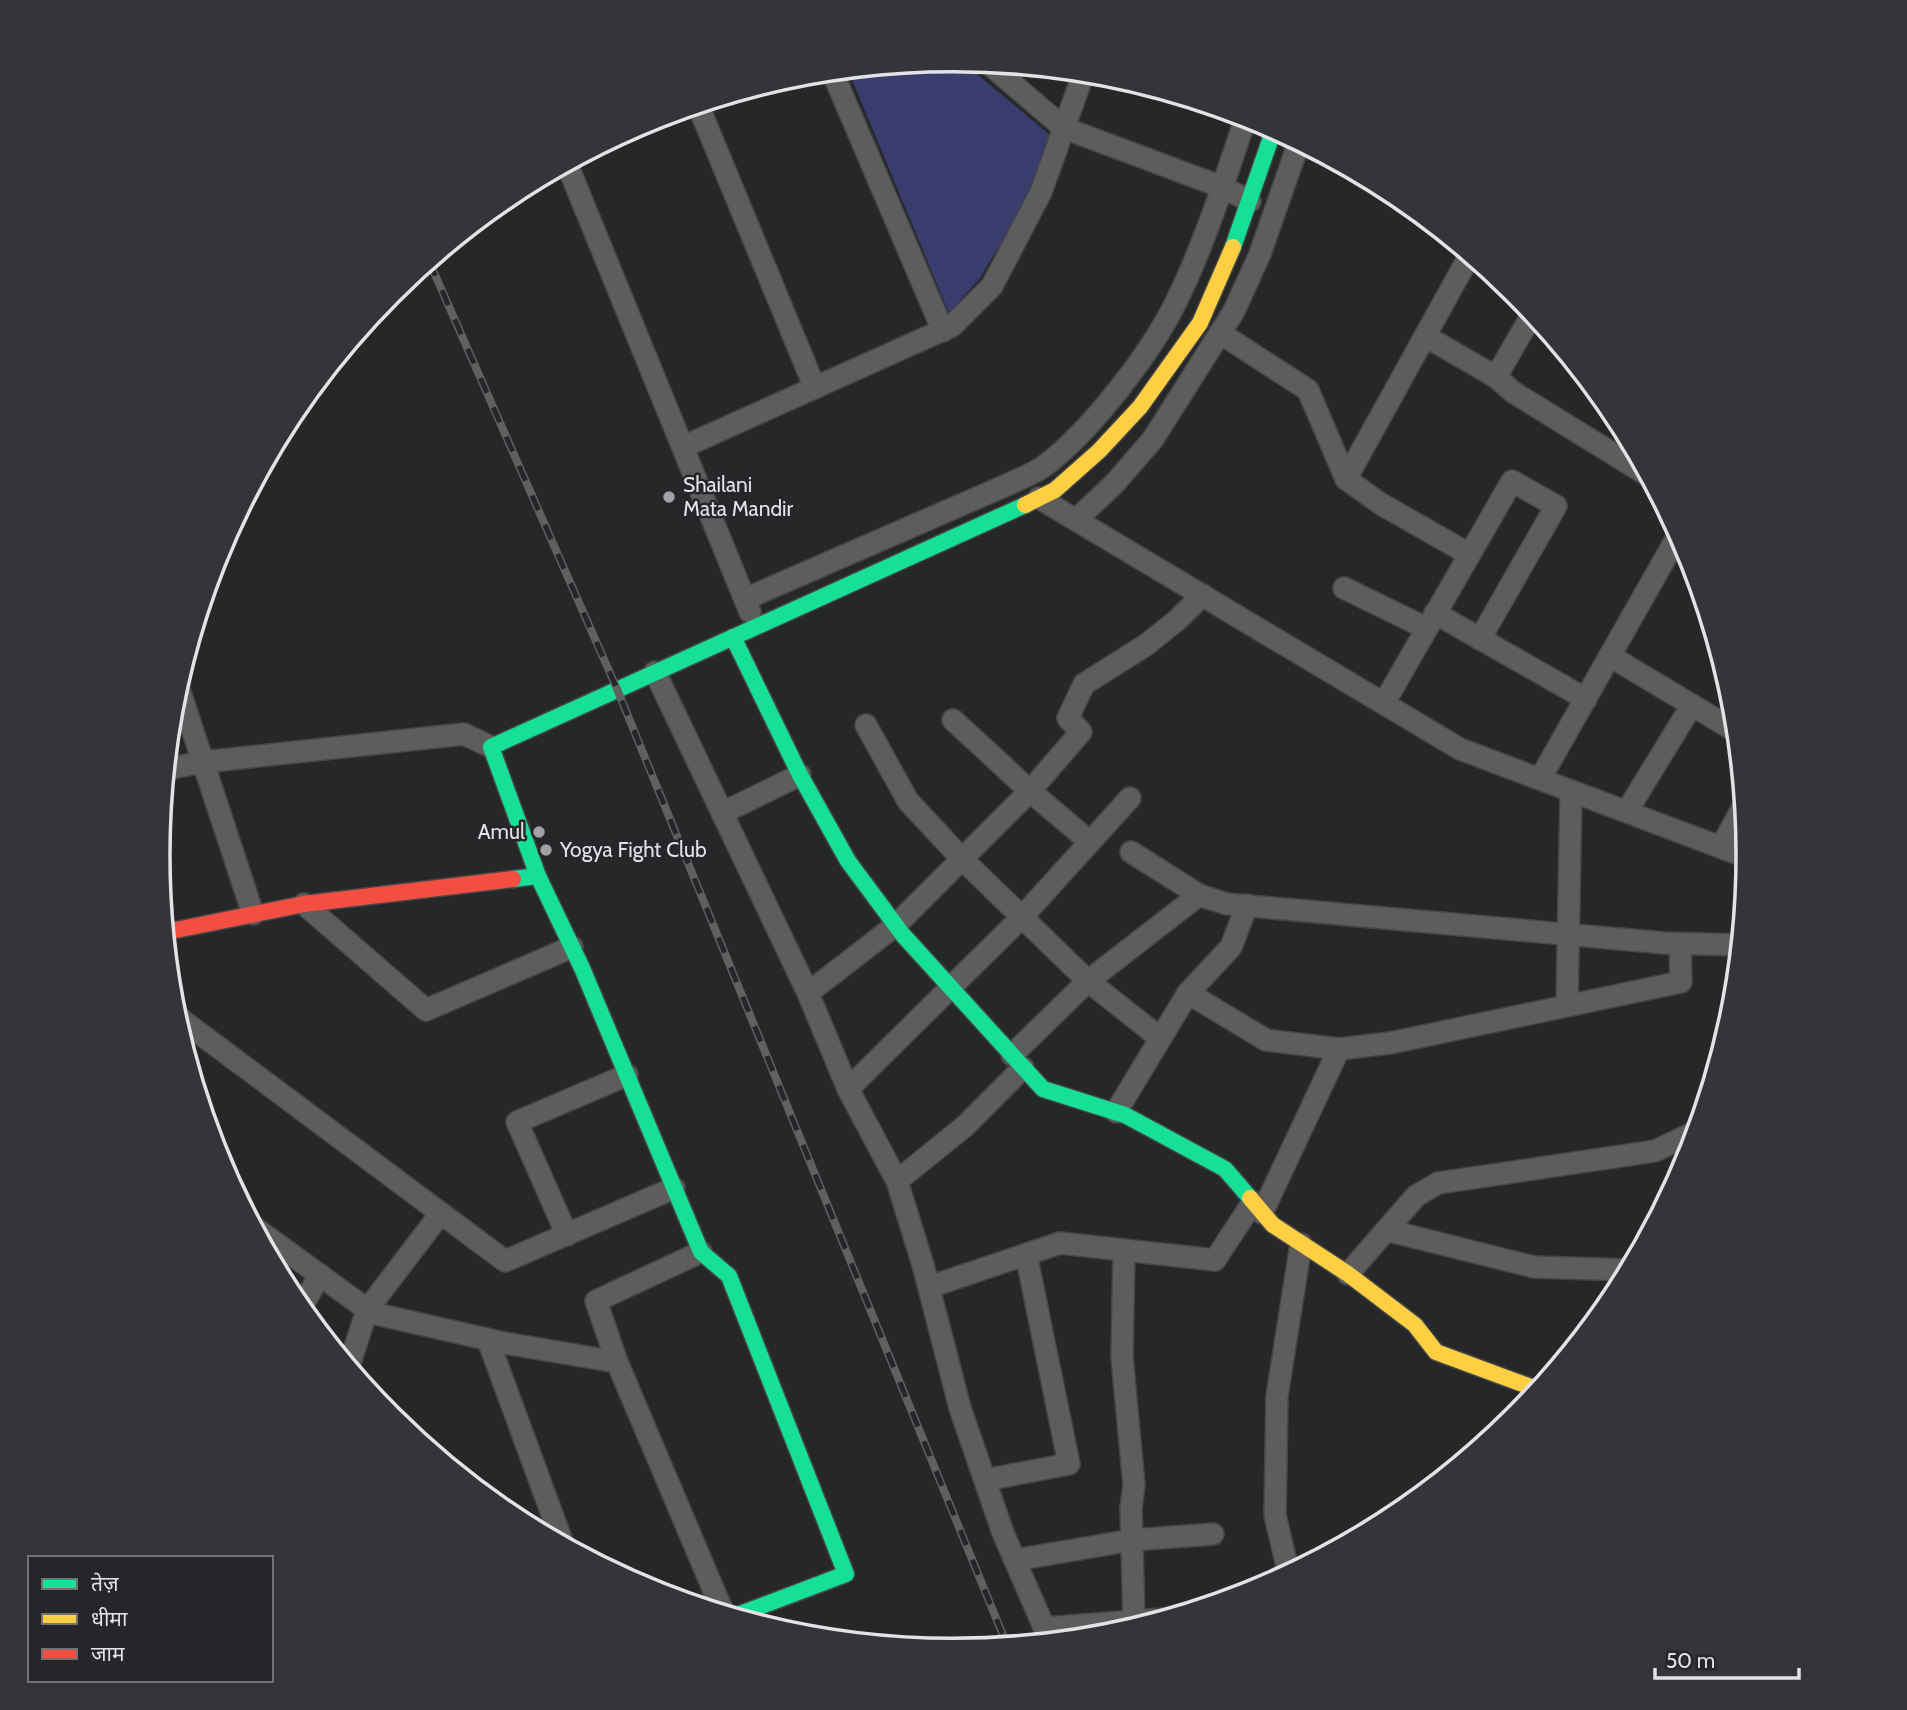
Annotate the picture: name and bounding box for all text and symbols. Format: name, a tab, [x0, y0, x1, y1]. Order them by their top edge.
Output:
place label: Shailani Mata Mandir	[683, 472, 794, 521]
marker: Shailani Mata Mandir	[661, 489, 677, 505]
place label: Amul	[478, 819, 525, 844]
marker: Amul	[531, 824, 547, 840]
place label: Yogya Fight Club	[559, 837, 707, 862]
marker: Yogya Fight Club	[538, 842, 554, 858]
legend	[28, 1556, 273, 1682]
text: तेज़	[91, 1571, 119, 1596]
text: धीमा	[91, 1606, 128, 1631]
scale bar	[1655, 1636, 1798, 1680]
text: जाम	[91, 1641, 125, 1666]
text: 50 m	[1666, 1648, 1715, 1673]

